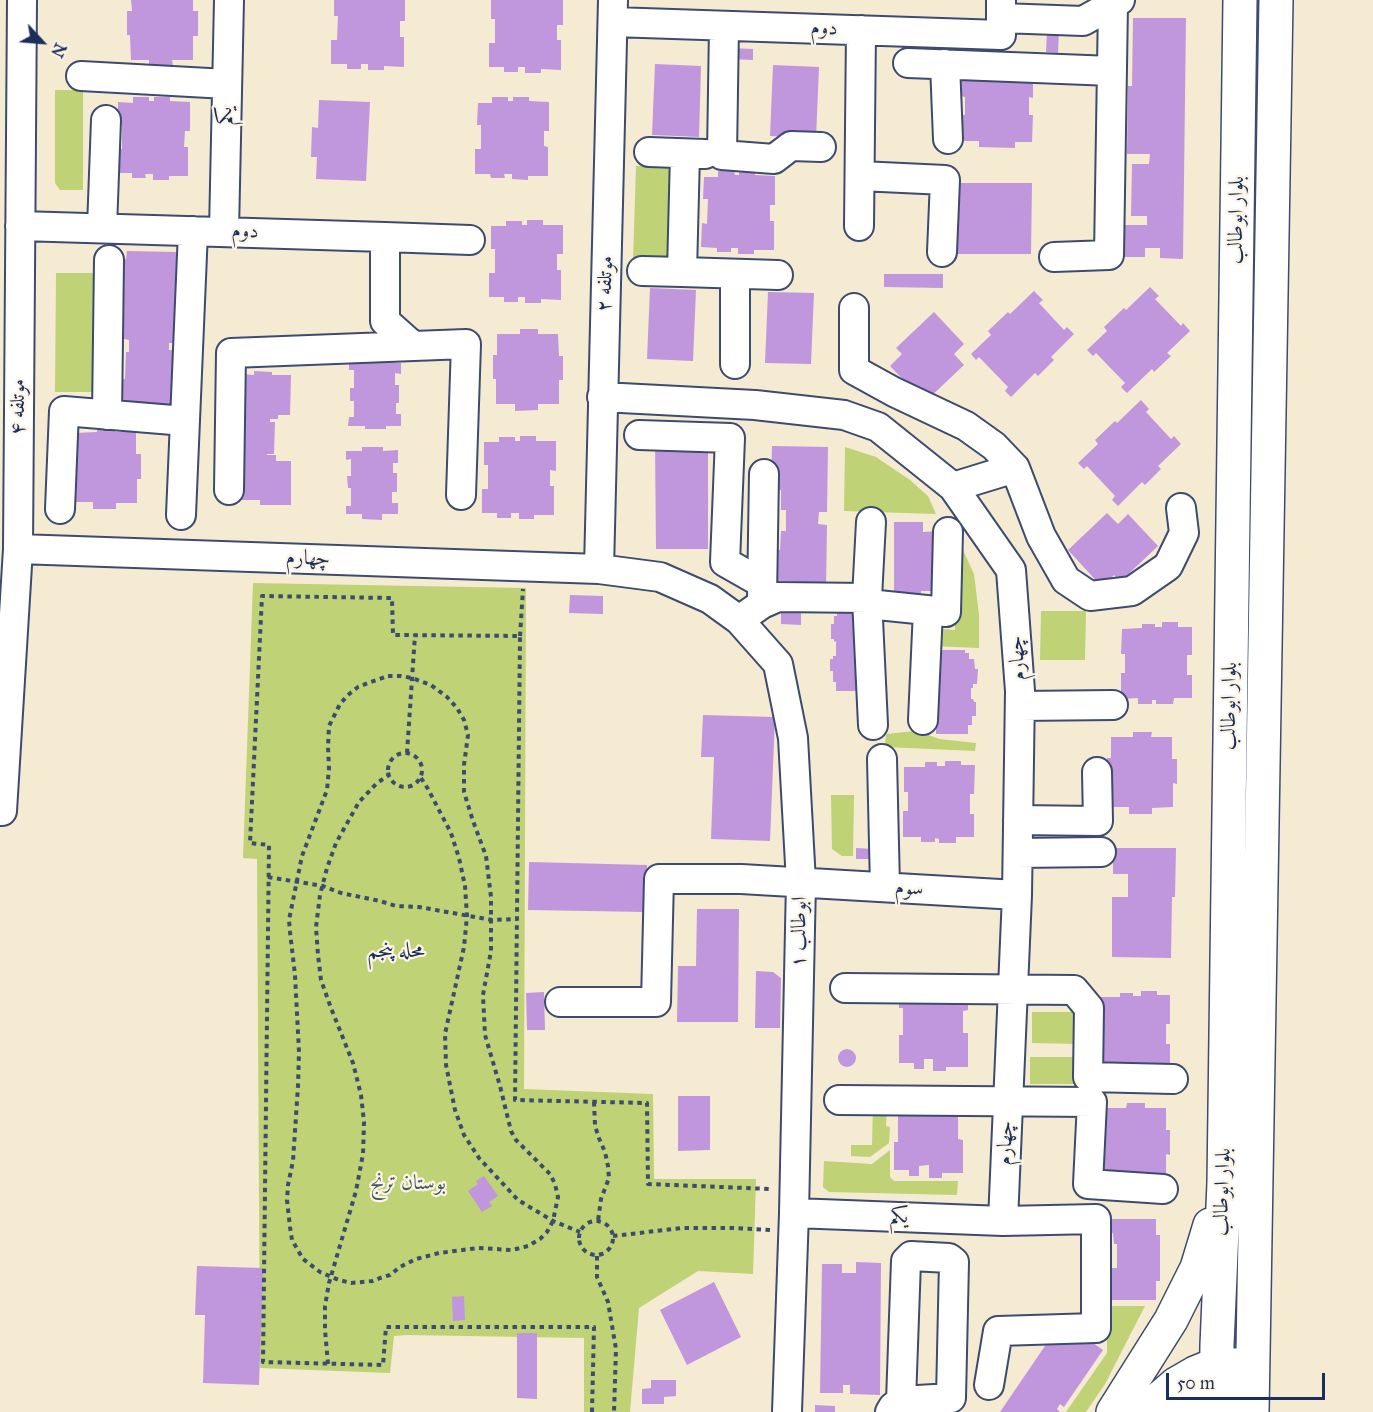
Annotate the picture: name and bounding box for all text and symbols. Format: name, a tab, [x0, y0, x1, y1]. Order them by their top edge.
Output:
north arrow	[12, 12, 72, 72]
street label: دوم	[810, 16, 838, 42]
text: N	[47, 40, 70, 60]
street label: یکم	[213, 107, 239, 125]
street label: بلوار ابوطالب	[1224, 176, 1250, 264]
street label: دوم	[231, 219, 259, 245]
street label: موتلفه ۲	[592, 255, 620, 313]
street label: موتلفه ۴	[6, 379, 32, 435]
street label: چهارم	[285, 546, 331, 572]
street label: چهارم	[1004, 635, 1032, 681]
street label: بلوار ابوطالب	[1217, 662, 1243, 750]
street label: سوم	[894, 876, 924, 902]
street label: ابوطالب ۱	[787, 896, 813, 968]
district label: محله پنجم	[367, 939, 425, 965]
street label: چهارم	[993, 1120, 1019, 1166]
street label: بلوار ابوطالب	[1209, 1147, 1237, 1237]
park label: بوستان ترنج	[370, 1171, 446, 1197]
street label: یکم	[889, 1204, 909, 1230]
scale bar	[1169, 1361, 1328, 1399]
text: 50 m	[1177, 1372, 1215, 1394]

